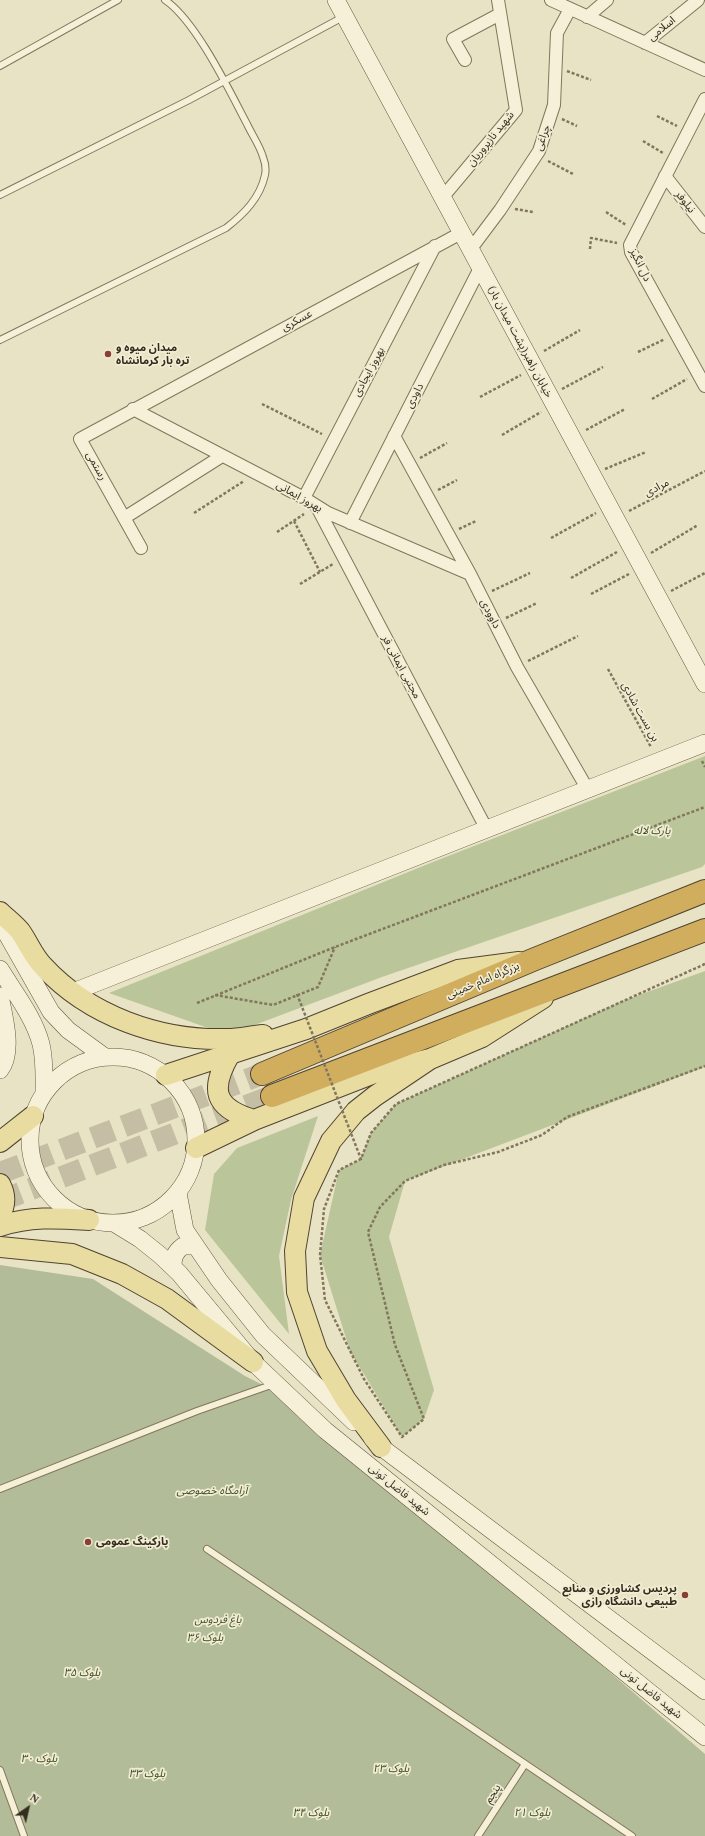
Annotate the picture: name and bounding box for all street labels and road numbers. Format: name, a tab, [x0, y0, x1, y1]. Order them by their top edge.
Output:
street label: اسلامی	[646, 14, 678, 44]
street label: شهید نازپروریان	[465, 109, 517, 169]
street label: چراغی	[532, 123, 554, 153]
street label: نیلوفر	[672, 188, 698, 216]
street label: دل انگیز	[626, 246, 654, 284]
street label: خیابان راهبر(پشت میدان بار)	[485, 284, 555, 400]
street label: عسکری	[279, 307, 315, 335]
street label: بهروز ایجادی	[350, 345, 388, 399]
street label: داودی	[403, 381, 427, 411]
street label: رستمی	[83, 449, 109, 483]
street label: مرادی	[642, 476, 672, 500]
street label: بهروز ایمانی	[274, 479, 324, 515]
street label: داوودی	[477, 597, 503, 631]
street label: مجتبی ایمانی فر	[379, 633, 423, 701]
street label: بن بست شادی	[618, 680, 662, 744]
street label: بزرگراه امام خمینی	[445, 960, 521, 1002]
street label: شهید فاضل تونی	[366, 1461, 432, 1519]
street label: شهید فاضل تونی	[618, 1664, 684, 1722]
street label: پنجم	[482, 1782, 504, 1806]

